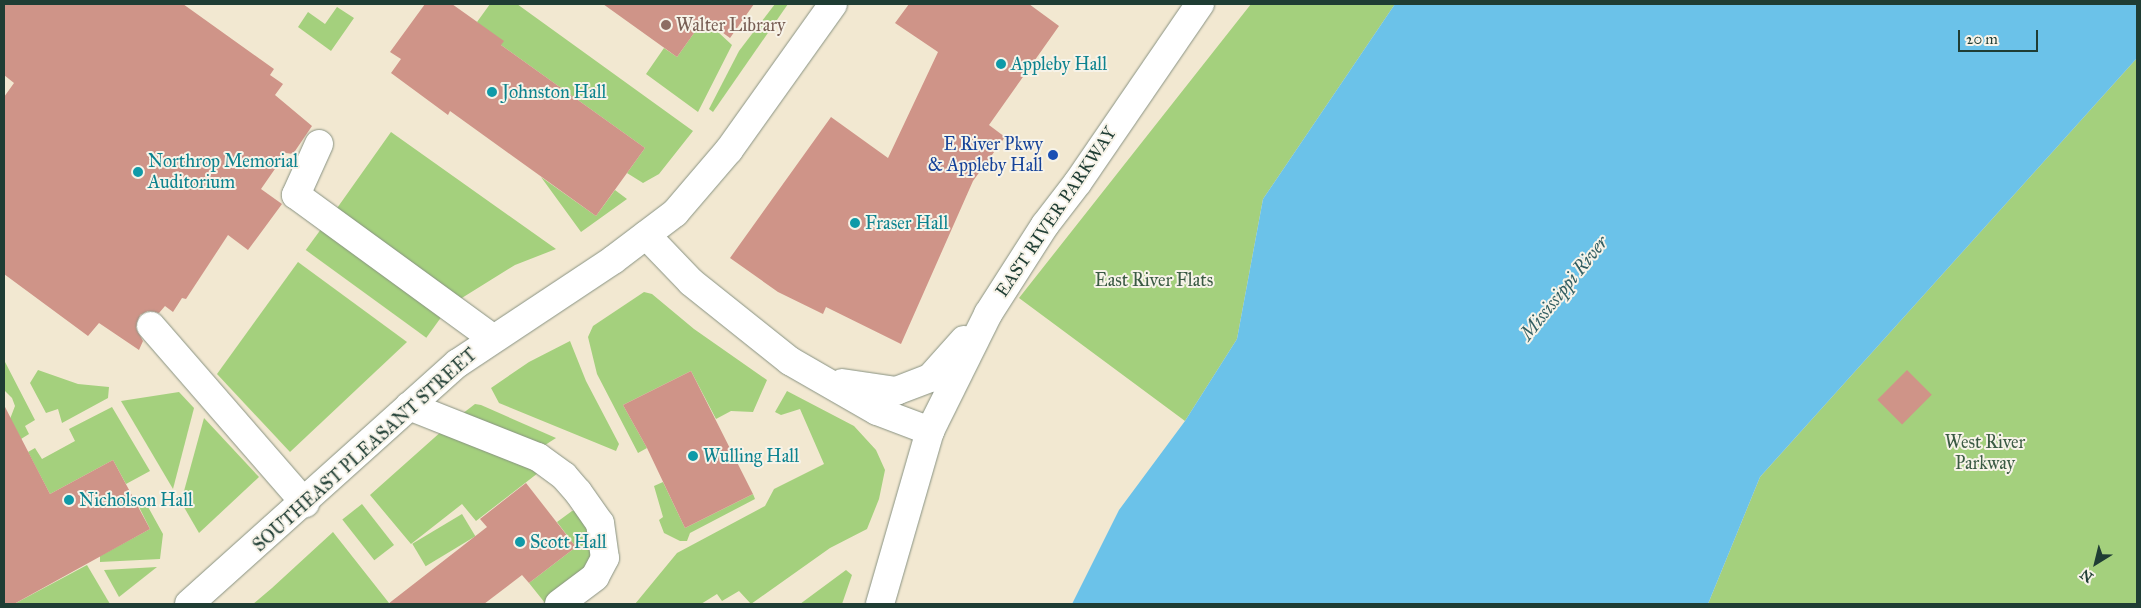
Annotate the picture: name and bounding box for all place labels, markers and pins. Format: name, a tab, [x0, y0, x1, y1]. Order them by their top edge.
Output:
place label: Walter Library	[676, 14, 786, 36]
marker: Walter Library	[660, 19, 672, 31]
place label: Appleby Hall	[1011, 53, 1107, 75]
marker: Appleby Hall	[995, 58, 1007, 70]
place label: Johnston Hall	[502, 81, 606, 103]
marker: Johnston Hall	[486, 86, 498, 98]
place label: E River Pkwy & Appleby Hall	[928, 134, 1043, 176]
marker: E River Pkwy & Appleby Hall	[1047, 149, 1059, 161]
place label: Northrop Memorial Auditorium	[148, 151, 298, 193]
marker: Northrop Memorial Auditorium	[132, 166, 144, 178]
place label: Fraser Hall	[865, 212, 948, 234]
marker: Fraser Hall	[849, 217, 861, 229]
place label: Wulling Hall	[703, 445, 799, 467]
marker: Wulling Hall	[687, 450, 699, 462]
place label: Nicholson Hall	[79, 489, 193, 511]
marker: Nicholson Hall	[63, 494, 75, 506]
place label: Scott Hall	[530, 531, 607, 553]
marker: Scott Hall	[514, 536, 526, 548]

